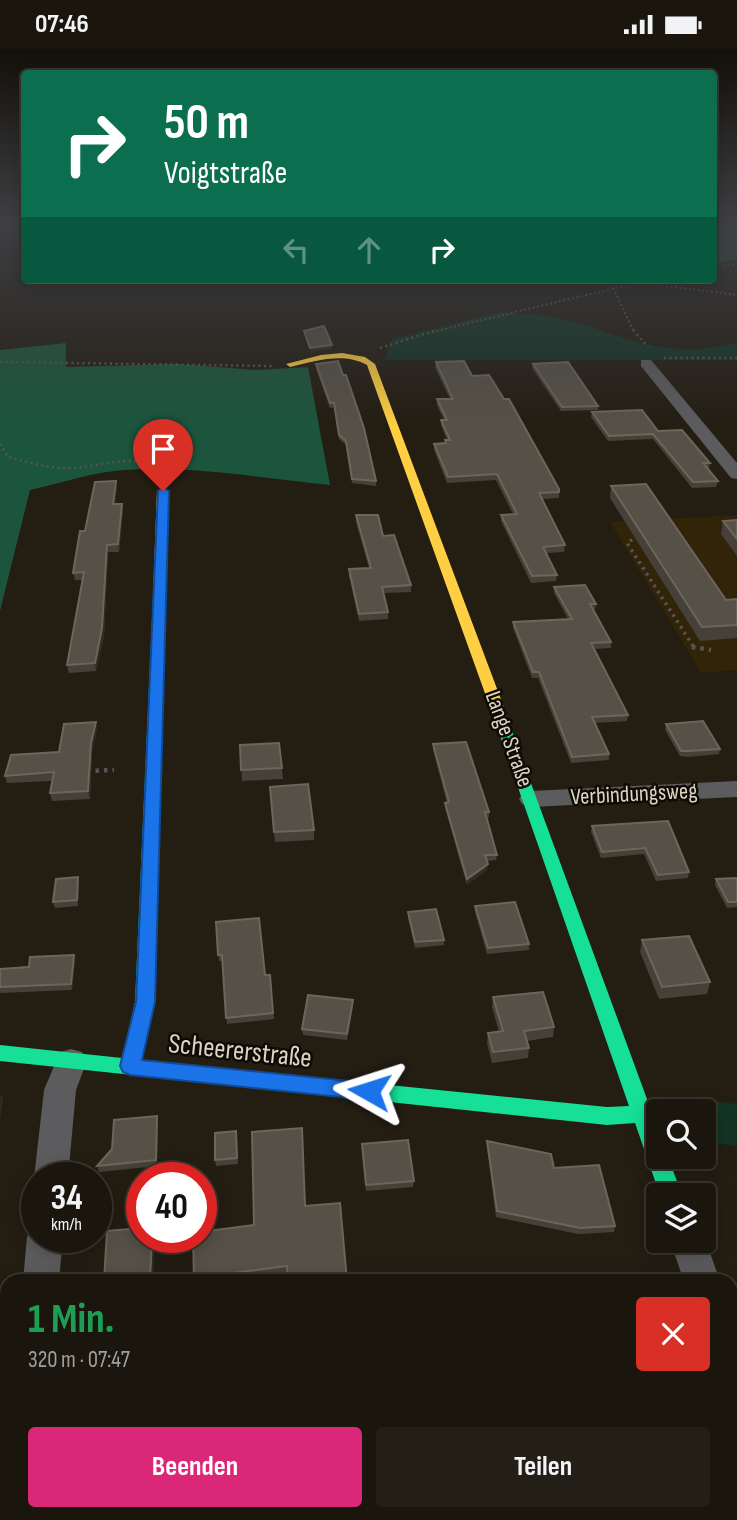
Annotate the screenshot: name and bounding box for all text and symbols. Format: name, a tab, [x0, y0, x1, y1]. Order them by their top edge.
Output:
text: 07:46	[35, 9, 89, 40]
text: 50 m	[164, 94, 249, 153]
icon: right	[49, 98, 140, 189]
text: Voigtstraße	[164, 154, 287, 193]
icon: left	[277, 231, 315, 269]
icon: ahead	[350, 231, 388, 269]
icon: right	[423, 231, 461, 269]
pin	[133, 419, 193, 491]
icon: arrive	[144, 430, 182, 468]
street label: Lange Straße	[479, 687, 539, 791]
street label: Verbindungsweg	[570, 777, 698, 811]
street label: Scheererstraße	[167, 1027, 313, 1075]
position arrow	[332, 1054, 406, 1128]
map controls	[646, 1099, 716, 1253]
button: search	[646, 1099, 716, 1169]
speed limit sign: 40	[126, 1162, 217, 1253]
text: 34	[51, 1177, 83, 1220]
button: layers	[646, 1183, 716, 1253]
text: km/h	[51, 1214, 82, 1235]
text: 1 Min.	[28, 1294, 114, 1345]
button: close	[636, 1297, 710, 1371]
text: 320 m · 07:47	[28, 1346, 130, 1374]
button: Beenden	[28, 1427, 362, 1507]
button: Teilen	[376, 1427, 710, 1507]

